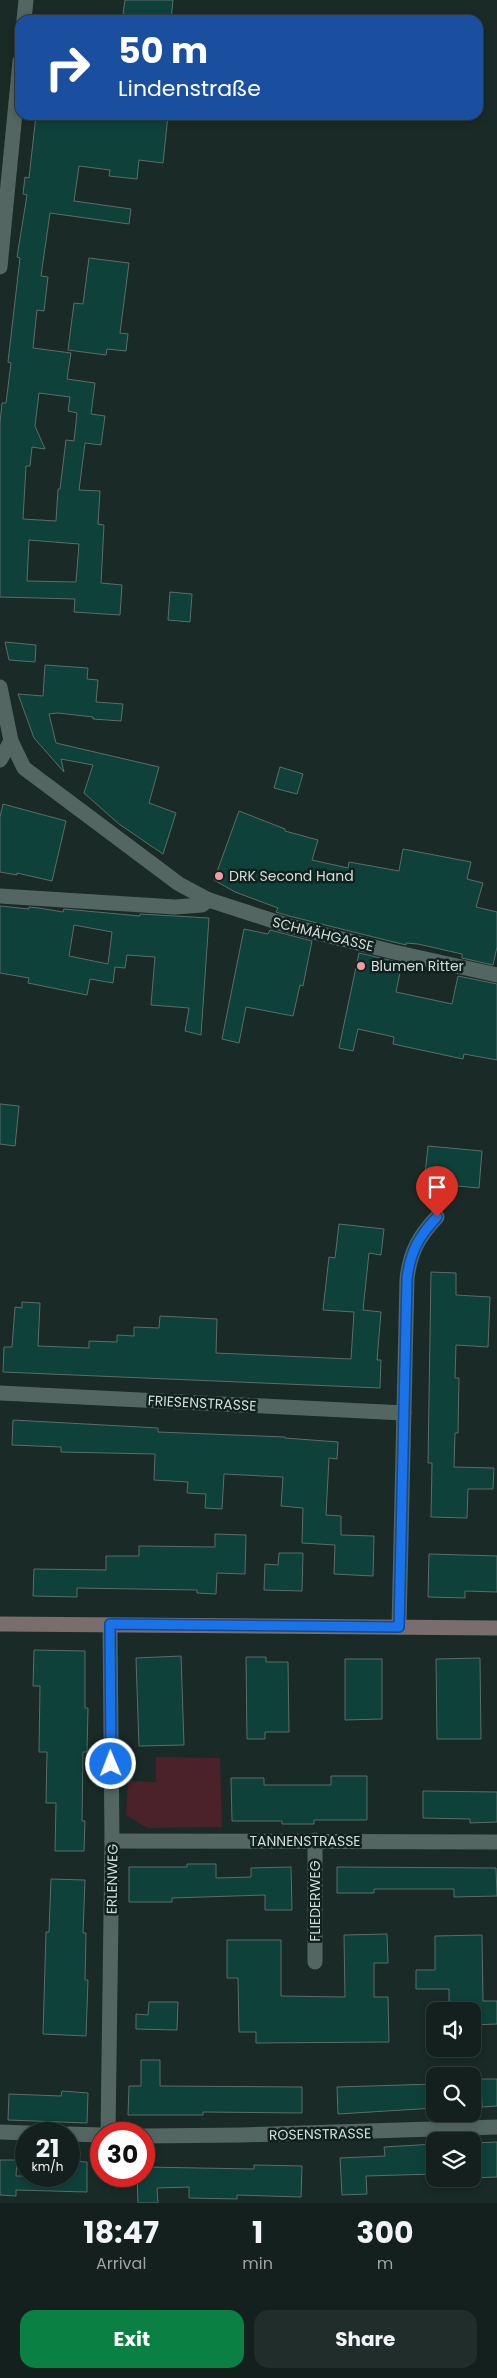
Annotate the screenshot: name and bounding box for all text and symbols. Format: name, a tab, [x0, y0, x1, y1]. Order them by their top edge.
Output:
text: 50 m	[118, 26, 208, 75]
icon: right	[35, 35, 100, 100]
text: Lindenstraße	[118, 73, 261, 104]
place label: DRK Second Hand	[229, 866, 354, 886]
marker: DRK Second Hand	[213, 870, 225, 882]
street label: SCHMÄHGASSE	[270, 912, 376, 956]
place label: Blumen Ritter	[371, 956, 464, 976]
marker: Blumen Ritter	[355, 960, 367, 972]
pin	[416, 1166, 458, 1217]
icon: arrive	[423, 1173, 451, 1201]
street label: FRIESENSTRASSE	[147, 1390, 257, 1416]
position arrow	[84, 1737, 136, 1789]
street label: TANNENSTRASSE	[249, 1831, 361, 1851]
street label: ERLENWEG	[101, 1843, 123, 1914]
street label: FLIEDERWEG	[305, 1860, 325, 1942]
map controls	[426, 2002, 481, 2187]
button: sound	[426, 2002, 481, 2057]
button: search	[426, 2067, 481, 2122]
speed limit sign: 30	[90, 2122, 155, 2187]
street label: ROSENSTRASSE	[269, 2123, 371, 2145]
text: 21	[36, 2131, 59, 2166]
button: layers	[426, 2132, 481, 2187]
text: km/h	[32, 2158, 63, 2175]
text: 18:47	[83, 2211, 159, 2254]
text: 1	[252, 2211, 263, 2254]
text: 300	[356, 2211, 414, 2254]
text: Arrival	[96, 2252, 146, 2275]
text: min	[242, 2252, 273, 2275]
text: m	[377, 2252, 393, 2275]
button: Exit	[20, 2310, 244, 2368]
button: Share	[254, 2310, 477, 2368]

